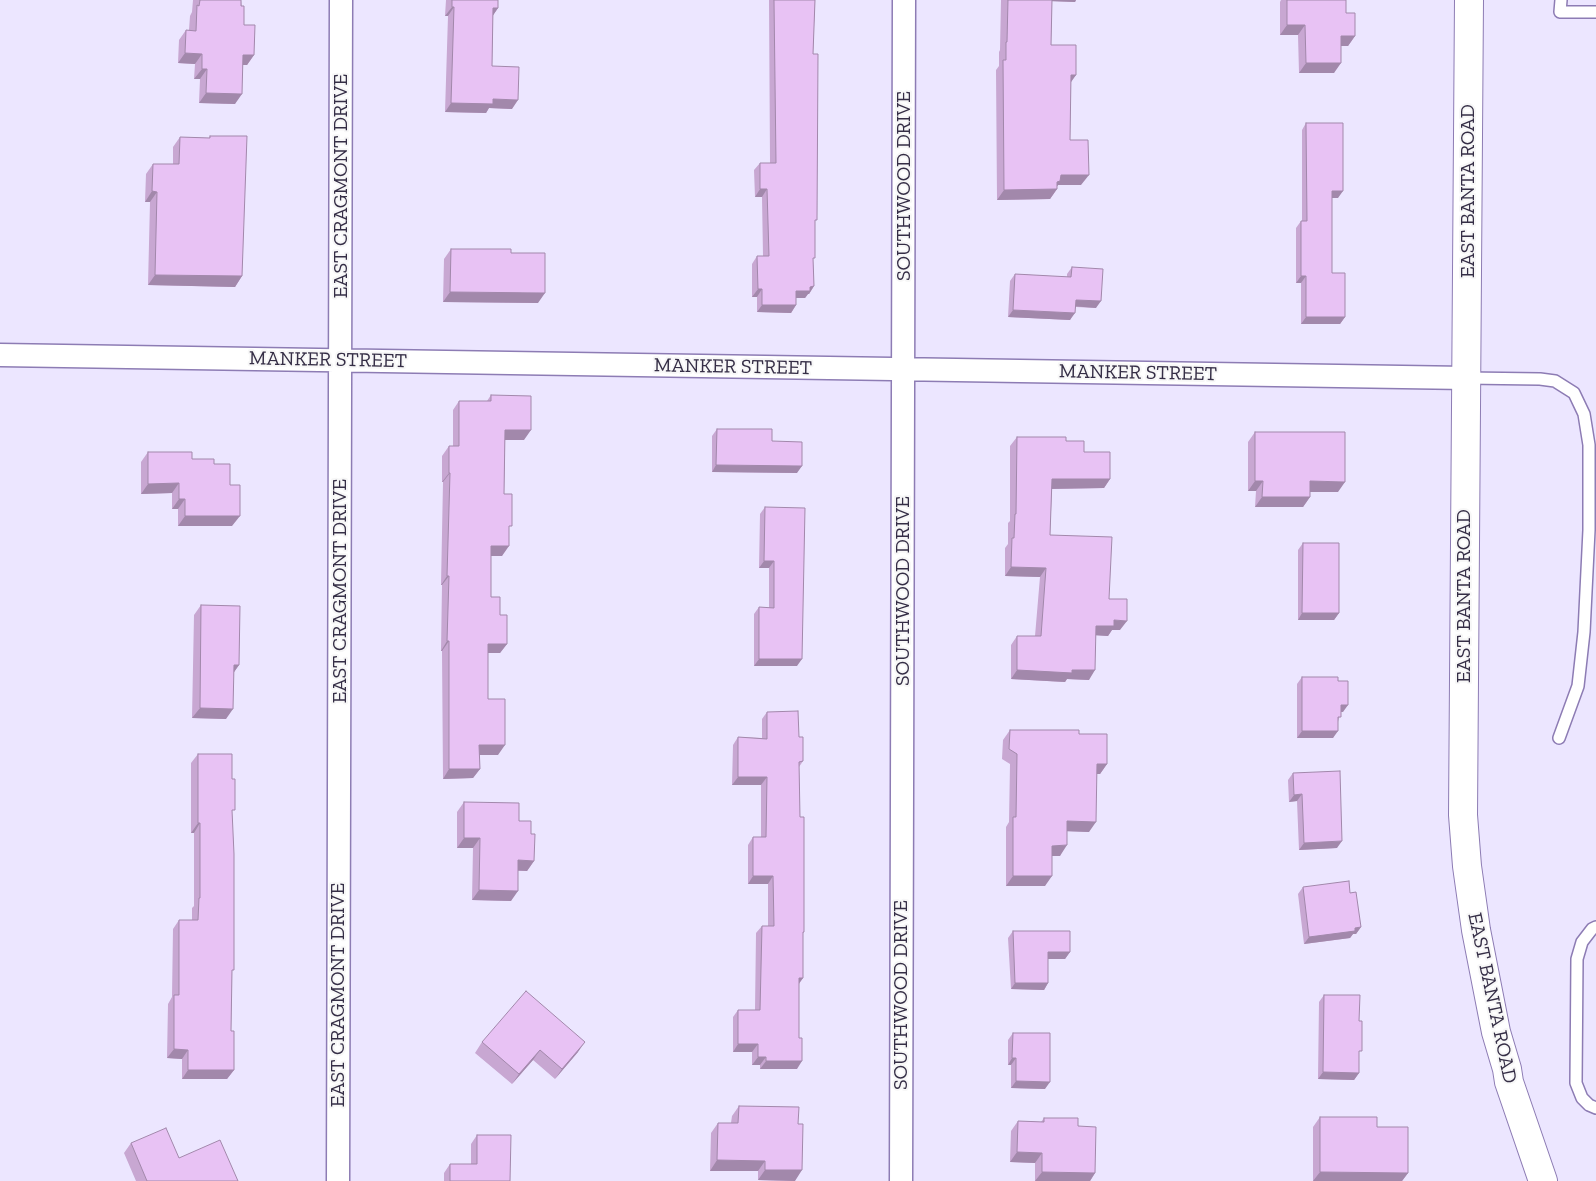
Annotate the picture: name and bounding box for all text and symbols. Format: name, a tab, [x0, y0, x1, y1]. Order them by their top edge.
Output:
street label: EAST CRAGMONT DRIVE	[329, 74, 353, 298]
street label: SOUTHWOOD DRIVE	[892, 91, 916, 281]
street label: EAST BANTA ROAD	[1456, 104, 1480, 278]
street label: MANKER STREET	[249, 347, 407, 373]
street label: MANKER STREET	[654, 354, 812, 380]
street label: MANKER STREET	[1059, 360, 1217, 386]
street label: EAST CRAGMONT DRIVE	[328, 479, 352, 703]
street label: SOUTHWOOD DRIVE	[891, 496, 915, 686]
street label: EAST BANTA ROAD	[1452, 509, 1476, 683]
street label: EAST CRAGMONT DRIVE	[326, 883, 350, 1107]
street label: SOUTHWOOD DRIVE	[889, 900, 913, 1090]
street label: EAST BANTA ROAD	[1462, 911, 1522, 1085]

